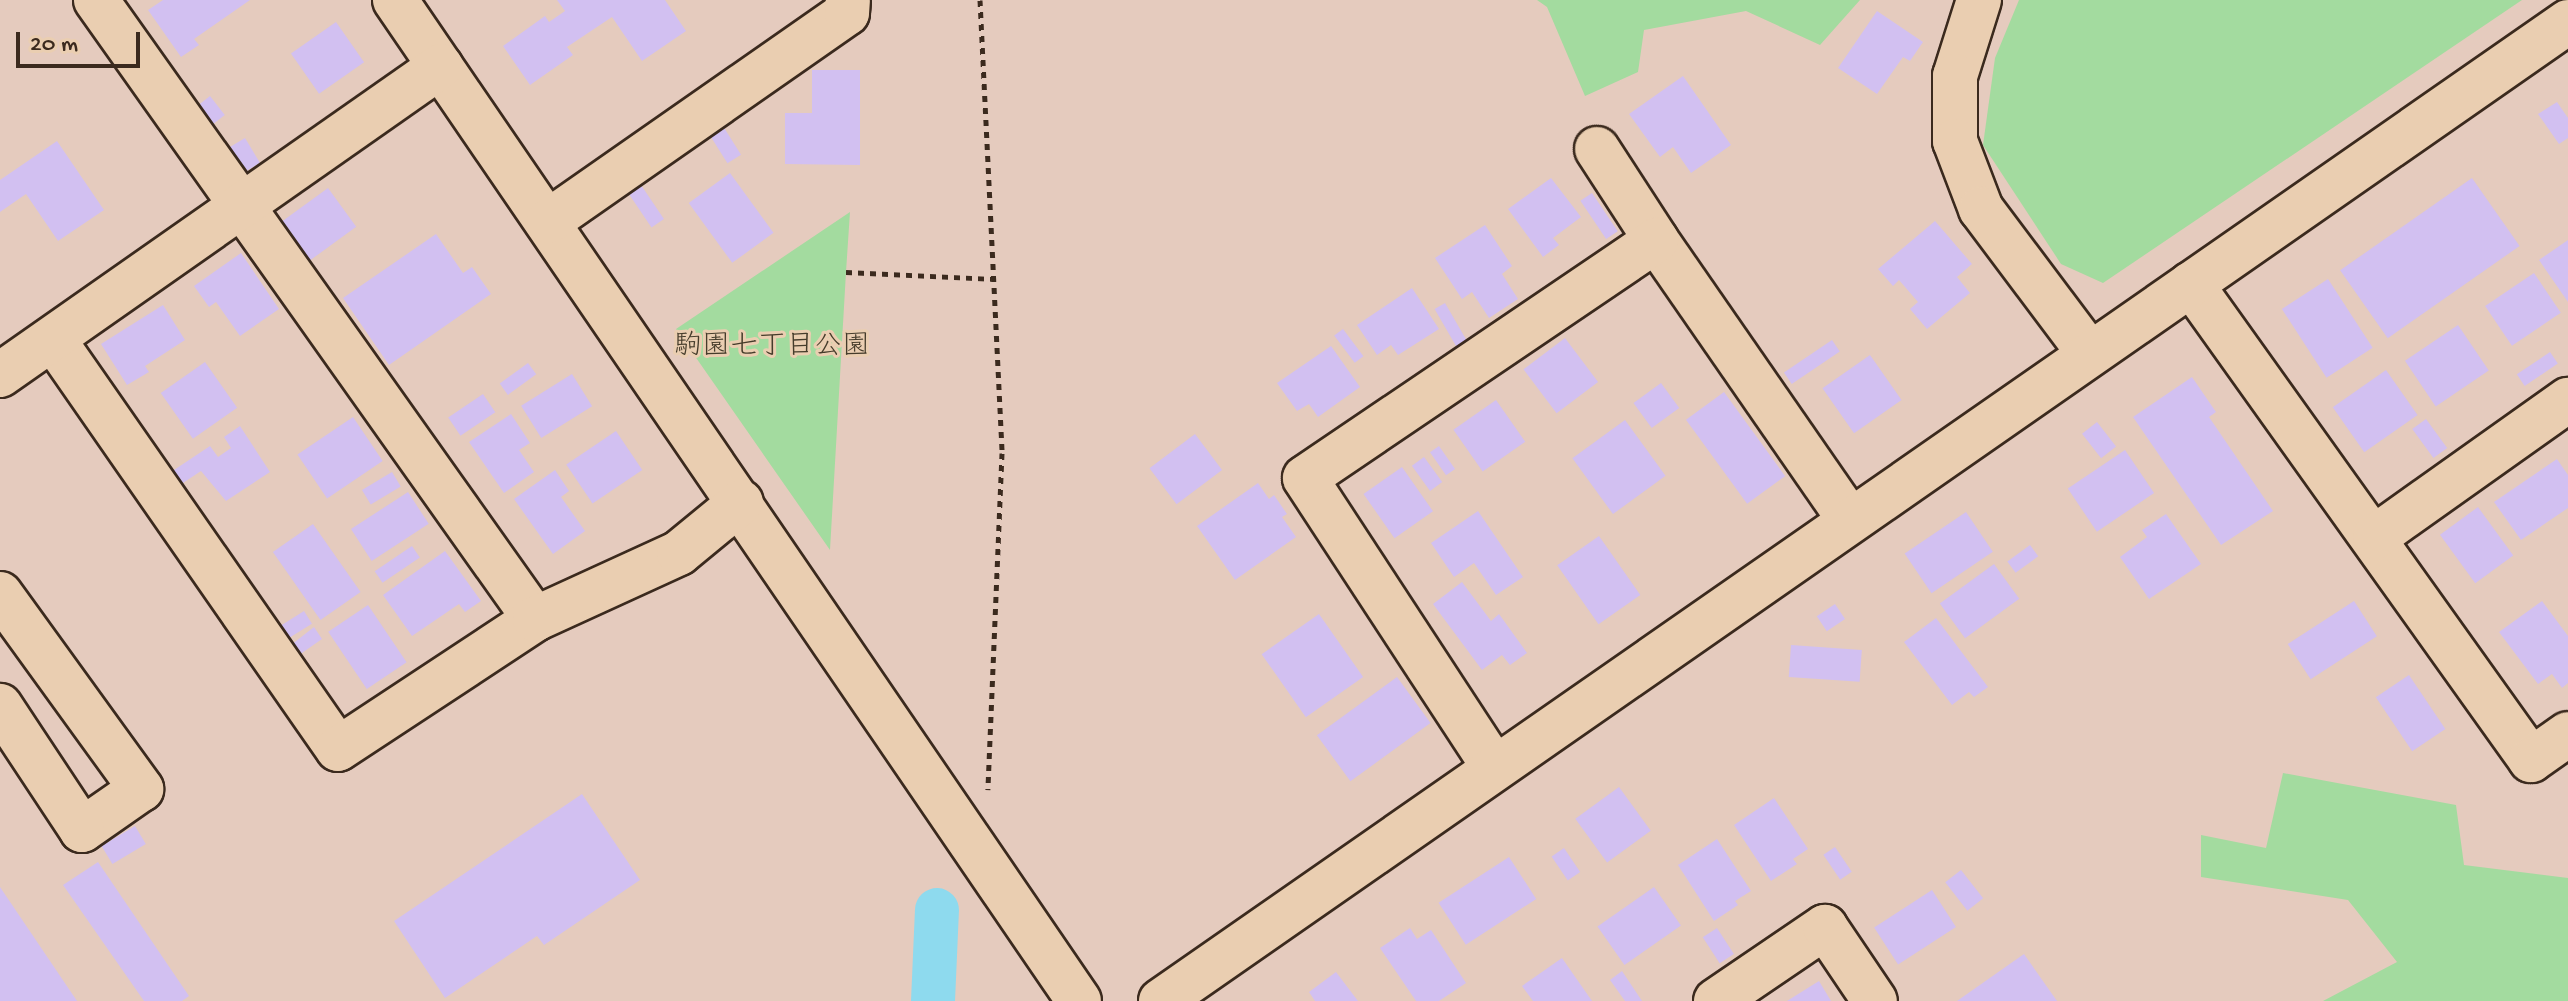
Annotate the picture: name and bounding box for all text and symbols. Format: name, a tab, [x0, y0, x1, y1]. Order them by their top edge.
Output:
scale bar	[20, 16, 144, 66]
text: 20 m	[30, 31, 78, 60]
park label: 駒園七丁目公園	[674, 331, 870, 365]

